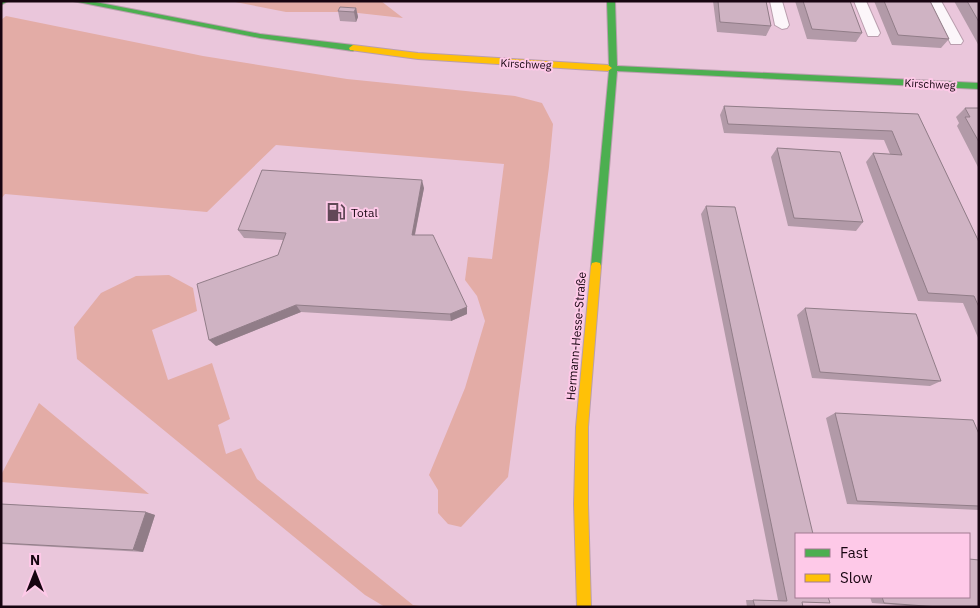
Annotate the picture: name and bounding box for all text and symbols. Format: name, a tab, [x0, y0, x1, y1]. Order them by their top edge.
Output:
street label: Kirschweg	[500, 56, 552, 72]
street label: Kirschweg	[904, 76, 956, 92]
fuel station icon: Total	[325, 201, 347, 223]
place label: Total	[351, 205, 378, 220]
street label: Hermann-Hesse-Straße	[563, 271, 589, 401]
legend	[795, 533, 970, 598]
text: Fast	[840, 543, 868, 562]
north arrow	[10, 548, 60, 598]
text: N	[30, 551, 40, 569]
text: Slow	[840, 568, 873, 587]

